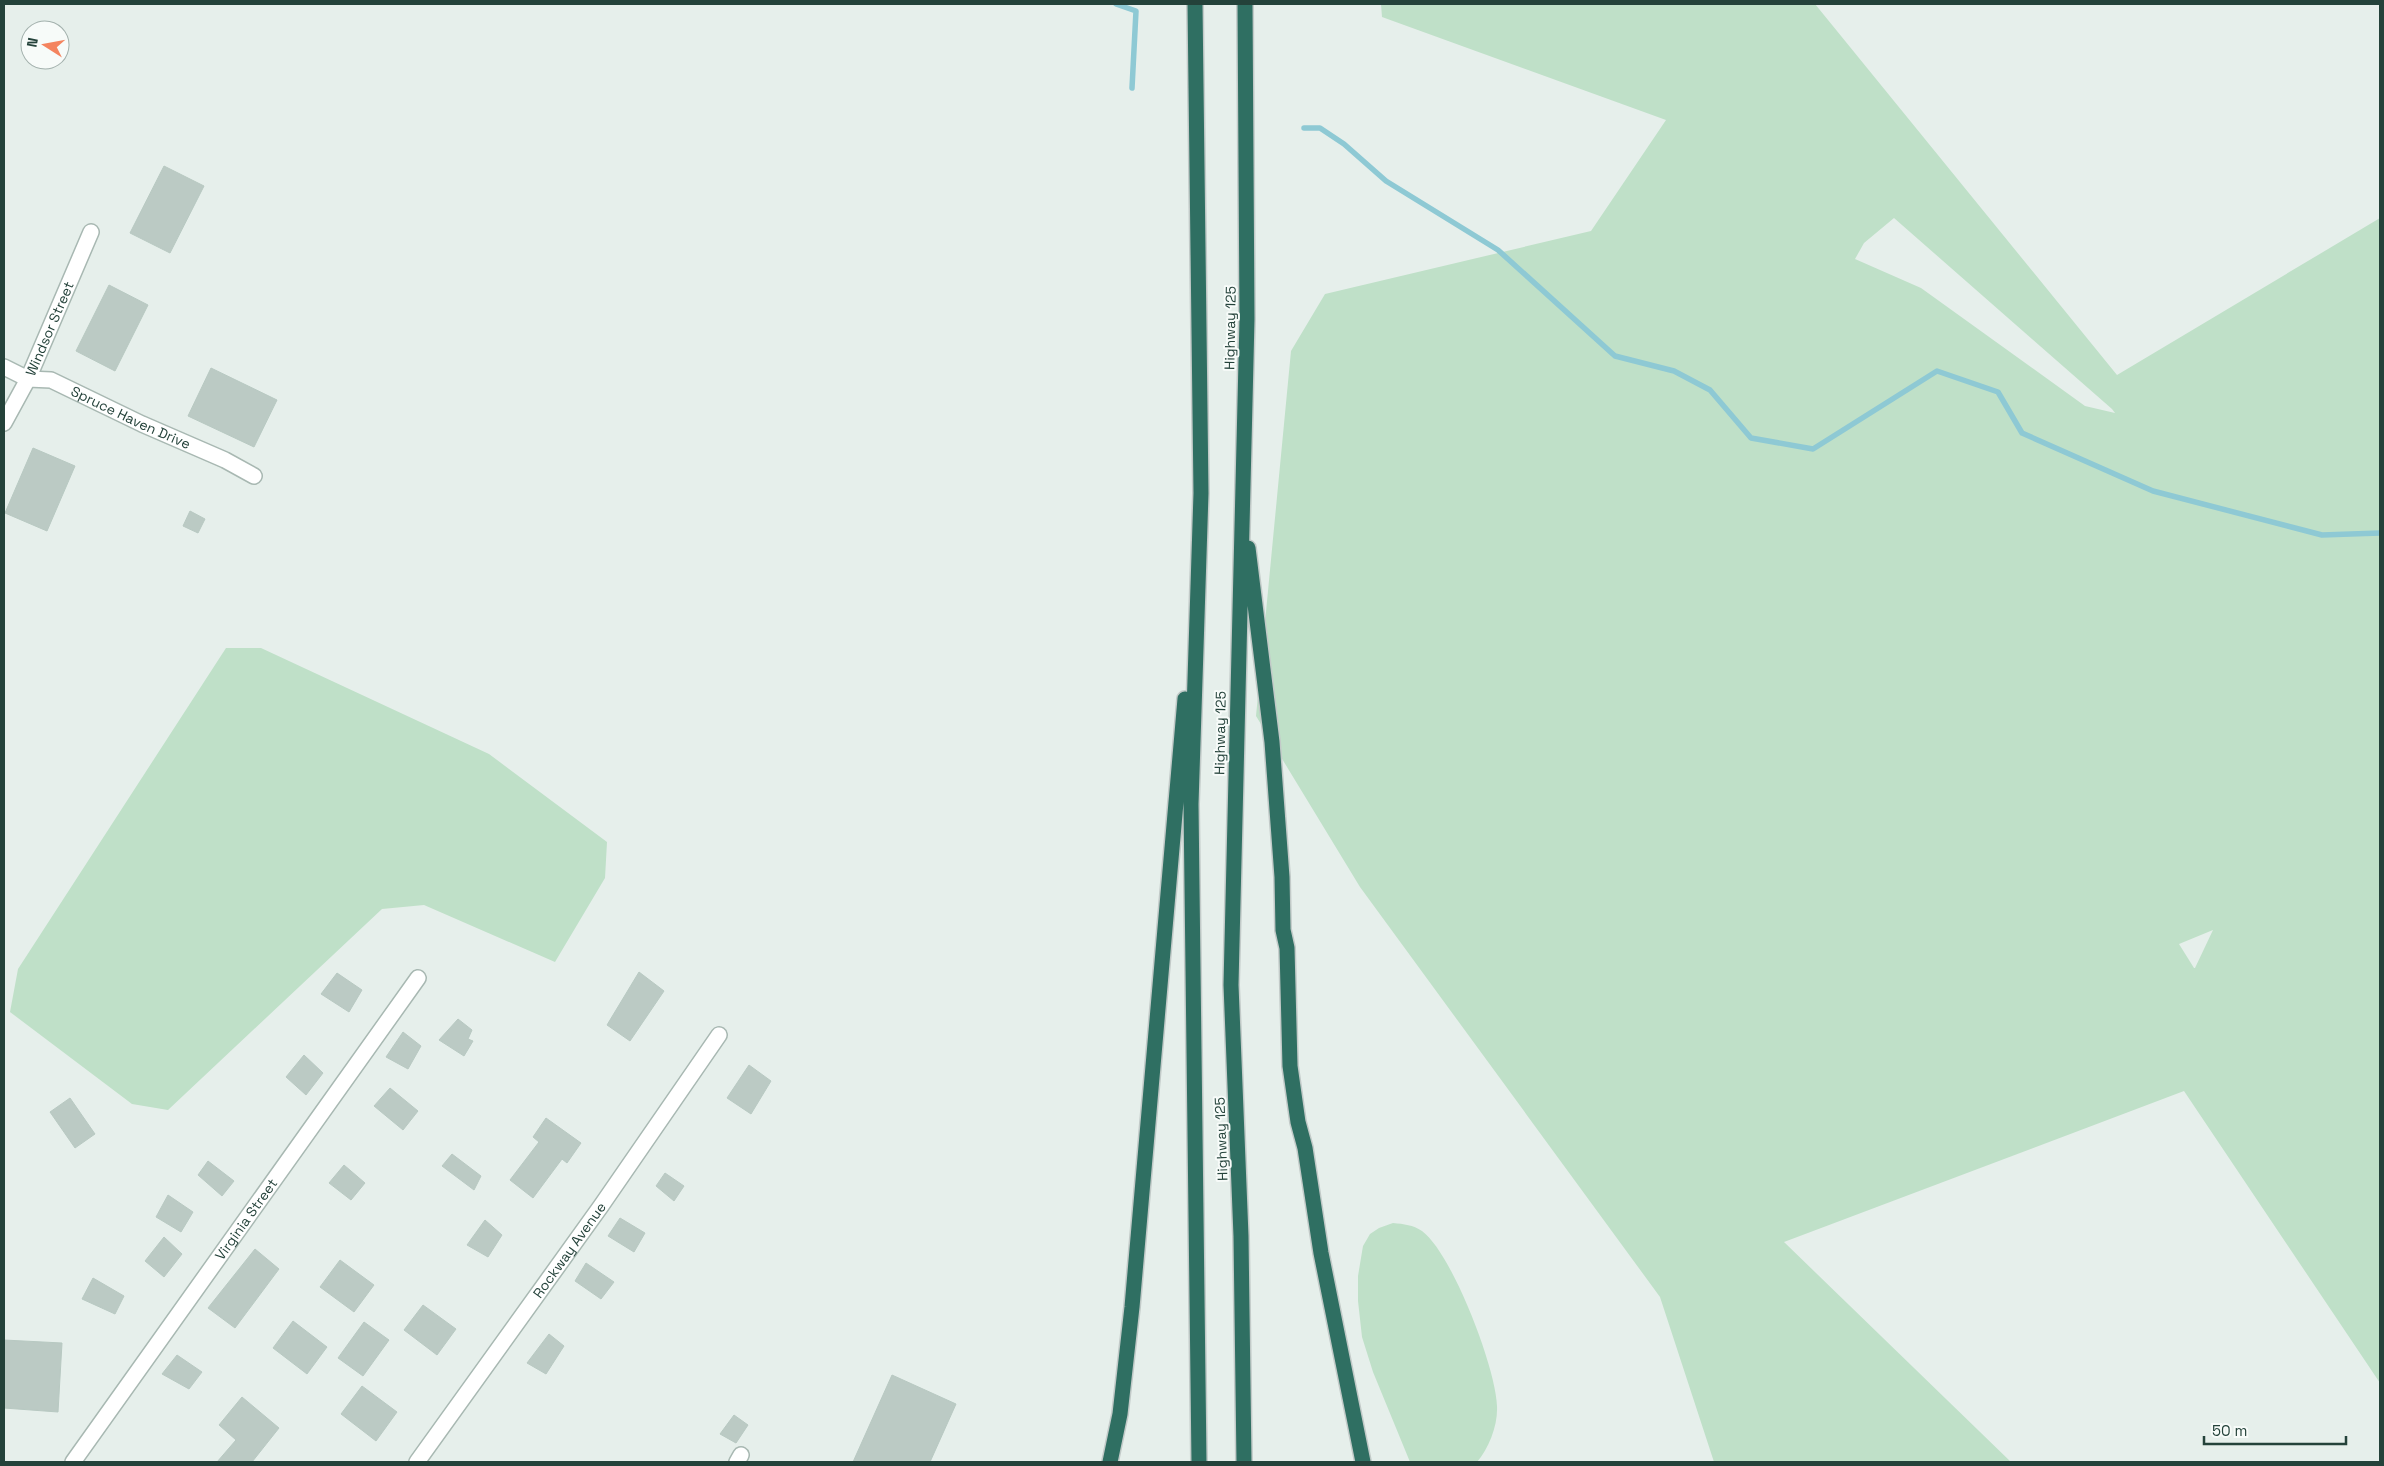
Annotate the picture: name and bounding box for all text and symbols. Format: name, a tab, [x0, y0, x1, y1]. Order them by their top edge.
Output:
north arrow	[20, 20, 70, 70]
text: N	[23, 36, 42, 49]
street label: Windsor Street	[21, 279, 78, 379]
street label: Highway 125	[1220, 286, 1240, 370]
street label: Spruce Haven Drive	[68, 382, 193, 453]
street label: Highway 125	[1210, 691, 1230, 775]
street label: Highway 125	[1211, 1097, 1231, 1181]
street label: Virginia Street	[211, 1175, 281, 1264]
street label: Rockway Avenue	[529, 1199, 610, 1302]
scale bar	[2204, 1414, 2346, 1446]
text: 50 m	[2212, 1421, 2247, 1440]

